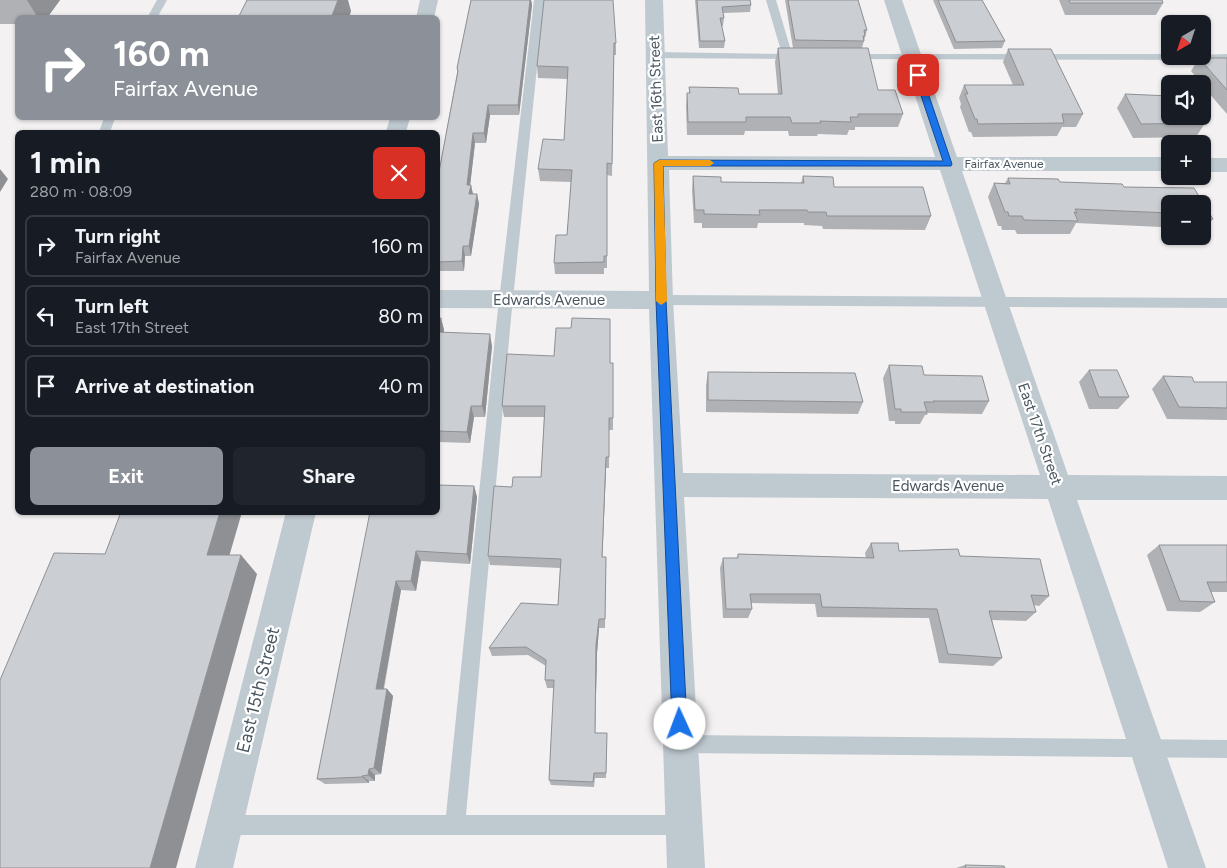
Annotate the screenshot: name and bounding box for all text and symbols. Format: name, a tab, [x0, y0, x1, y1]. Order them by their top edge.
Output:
north arrow	[1161, 15, 1211, 65]
map controls	[1161, 15, 1211, 245]
text: 160 m	[113, 33, 210, 75]
icon: right	[30, 35, 95, 100]
street label: East 16th Street	[645, 35, 667, 143]
pin	[897, 54, 939, 96]
icon: arrive	[904, 61, 932, 89]
text: Fairfax Avenue	[113, 75, 258, 102]
button: sound	[1161, 75, 1211, 125]
button: +	[1161, 135, 1211, 185]
text: 1 min	[30, 144, 101, 181]
button: close	[373, 147, 425, 199]
street label: Fairfax Avenue	[964, 157, 1044, 171]
text: 280 m · 08:09	[30, 182, 132, 201]
button: −	[1161, 195, 1211, 245]
text: Turn right	[75, 225, 161, 248]
icon: right	[32, 232, 60, 260]
text: 160 m	[371, 235, 423, 258]
text: Fairfax Avenue	[75, 248, 181, 267]
street label: Edwards Avenue	[493, 291, 605, 309]
text: Turn left	[75, 295, 149, 318]
icon: left	[32, 302, 60, 330]
text: 80 m	[378, 305, 423, 328]
text: East 17th Street	[75, 318, 189, 337]
icon: arrive	[32, 372, 60, 400]
text: Arrive at destination	[75, 375, 254, 398]
text: 40 m	[378, 375, 423, 398]
street label: East 17th Street	[1014, 381, 1066, 488]
button: Exit	[30, 447, 223, 505]
button: Share	[233, 447, 425, 505]
street label: Edwards Avenue	[892, 477, 1004, 495]
street label: East 15th Street	[232, 625, 284, 755]
position arrow	[653, 697, 705, 749]

